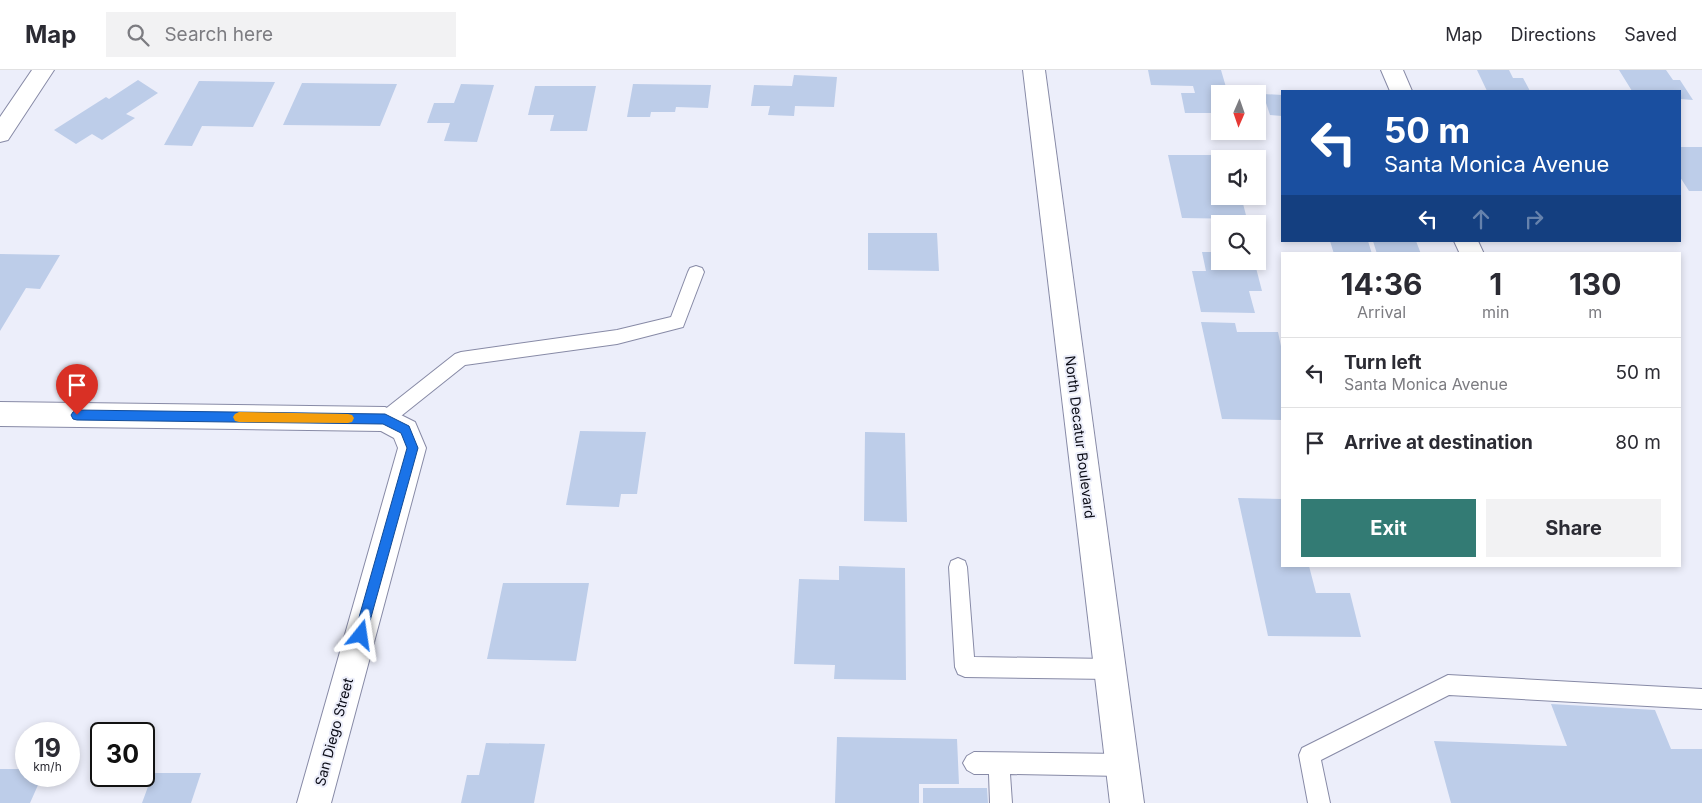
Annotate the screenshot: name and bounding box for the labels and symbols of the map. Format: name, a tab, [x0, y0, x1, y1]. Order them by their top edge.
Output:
north arrow	[1211, 85, 1266, 140]
street label: North Decatur Boulevard	[1062, 355, 1099, 519]
pin	[56, 364, 98, 415]
position arrow	[334, 608, 386, 660]
street label: San Diego Street	[311, 676, 356, 788]
speed limit sign: 30	[90, 722, 155, 787]

